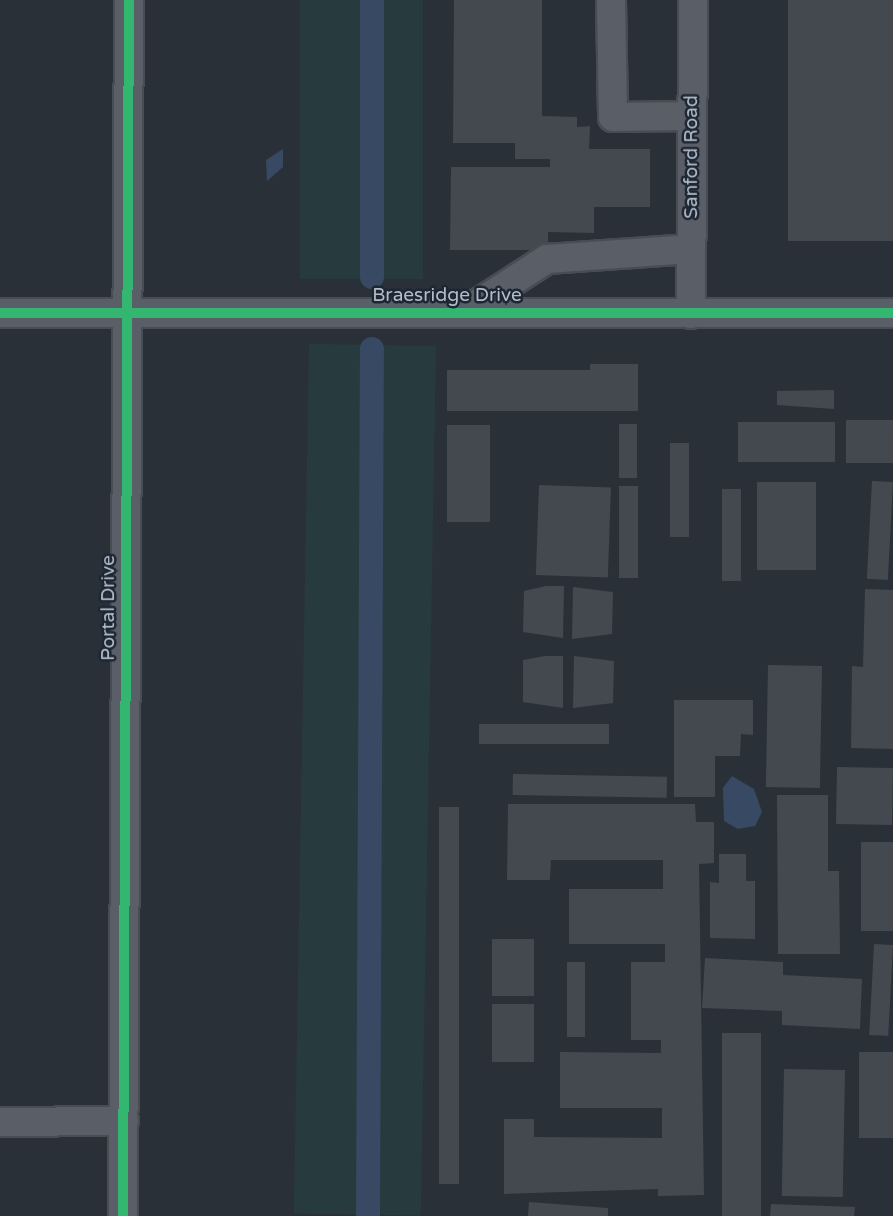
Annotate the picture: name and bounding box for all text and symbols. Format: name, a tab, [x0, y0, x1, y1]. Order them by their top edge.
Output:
street label: Sanford Road	[681, 95, 703, 219]
street label: Braesridge Drive	[372, 285, 522, 307]
street label: Portal Drive	[98, 555, 120, 661]

